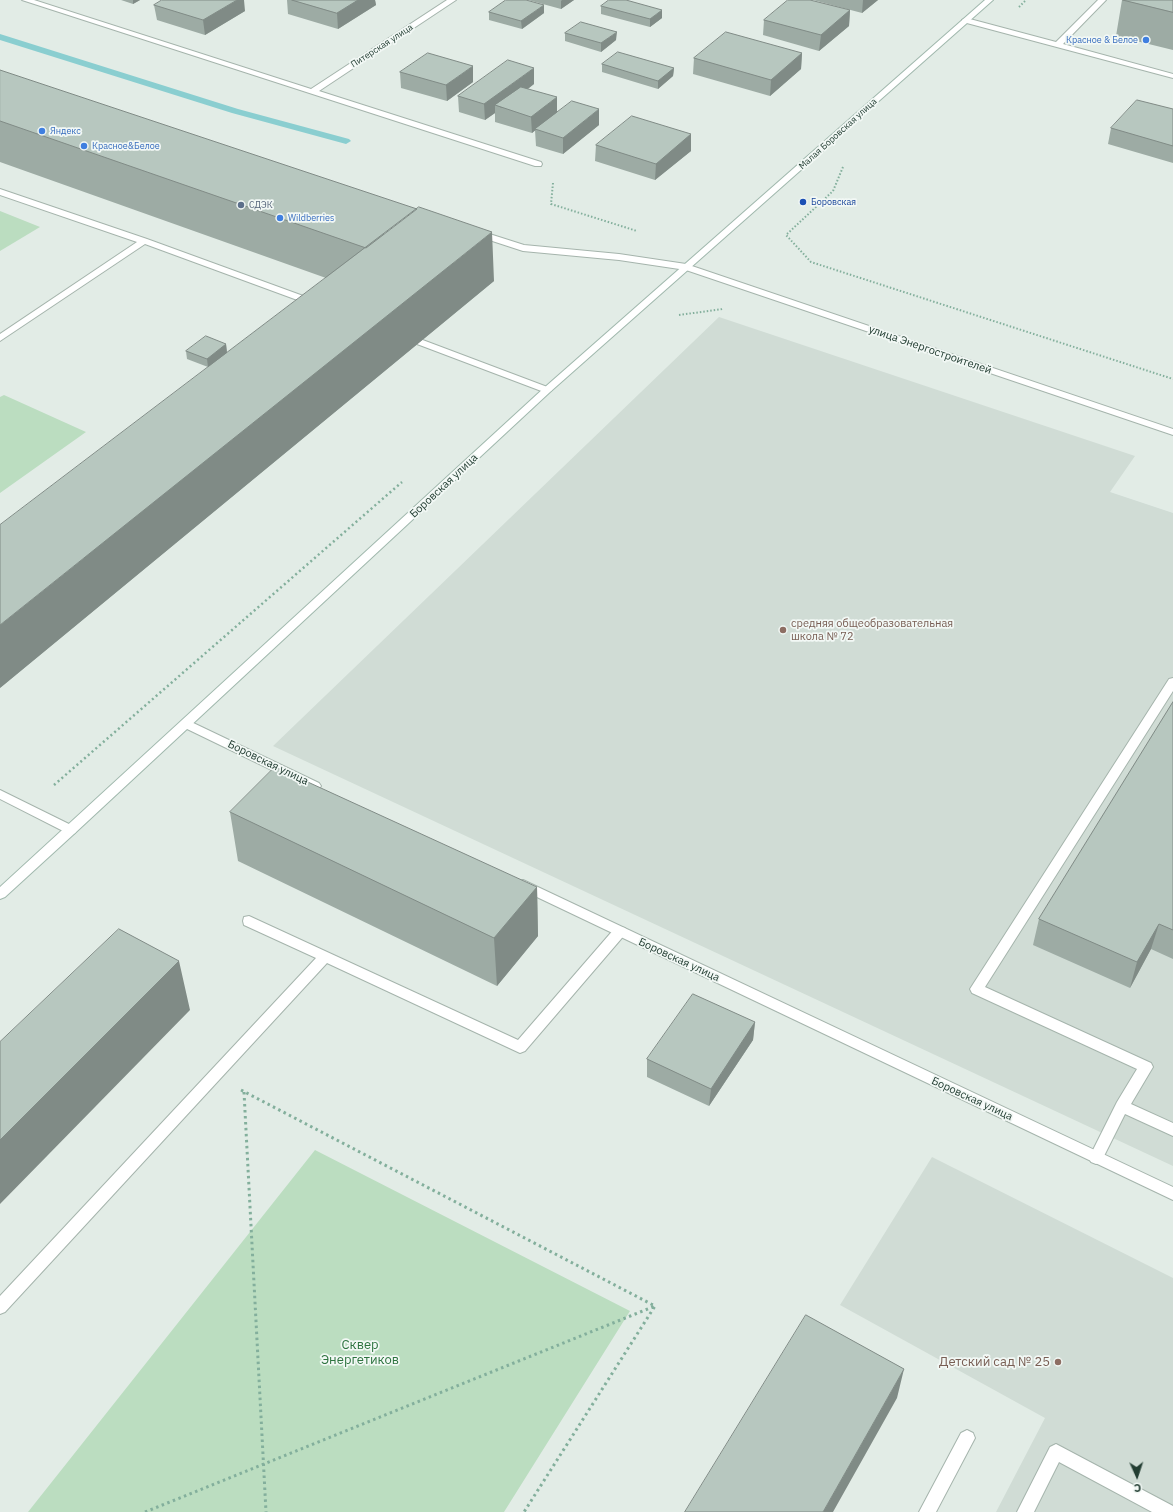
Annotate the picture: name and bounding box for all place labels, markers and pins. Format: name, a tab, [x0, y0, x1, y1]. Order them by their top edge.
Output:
place label: Красное & Белое	[1066, 35, 1138, 45]
marker: Красное & Белое	[1141, 35, 1151, 45]
marker: Яндекс	[37, 126, 47, 136]
place label: Яндекс	[50, 126, 81, 136]
marker: Красное&Белое	[79, 141, 89, 151]
place label: Красное&Белое	[92, 141, 160, 151]
marker: Боровская	[798, 197, 808, 207]
place label: Боровская	[811, 197, 856, 207]
marker: СДЭК	[236, 200, 246, 210]
place label: СДЭК	[249, 200, 273, 210]
marker: Wildberries	[275, 213, 285, 223]
place label: Wildberries	[288, 213, 334, 223]
place label: средняя общеобразовательная школа № 72	[791, 617, 953, 643]
marker: средняя общеобразовательная школа № 72	[778, 625, 788, 635]
place label: Детский сад № 25	[939, 1354, 1050, 1370]
marker: Детский сад № 25	[1053, 1357, 1063, 1367]

